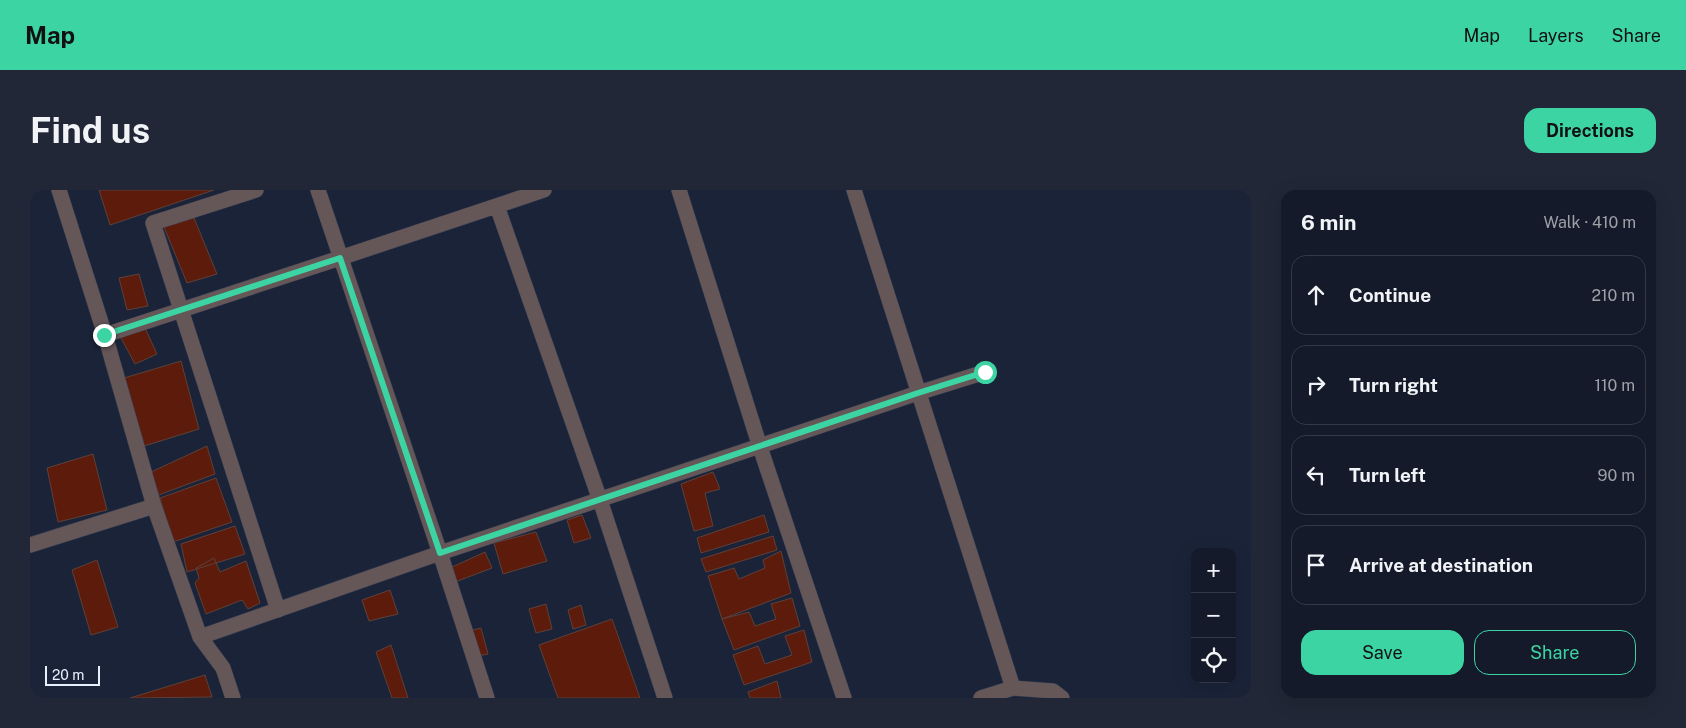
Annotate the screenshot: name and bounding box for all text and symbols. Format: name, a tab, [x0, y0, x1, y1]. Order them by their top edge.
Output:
text: Map	[25, 21, 75, 49]
text: Map	[1464, 25, 1500, 46]
text: Layers	[1528, 25, 1584, 46]
text: Share	[1612, 25, 1661, 46]
button: Directions	[1524, 108, 1656, 153]
text: Find us	[30, 110, 150, 151]
text: 6 min	[1301, 210, 1357, 235]
text: Walk · 410 m	[1543, 213, 1636, 232]
icon: ahead	[1302, 281, 1330, 309]
text: Continue	[1349, 284, 1431, 306]
text: 210 m	[1591, 286, 1635, 305]
route end	[93, 324, 116, 347]
route start	[974, 361, 997, 384]
icon: right	[1302, 371, 1330, 399]
text: Turn right	[1349, 374, 1438, 396]
text: 110 m	[1594, 376, 1635, 395]
icon: left	[1302, 461, 1330, 489]
text: Turn left	[1349, 464, 1426, 486]
text: 90 m	[1598, 466, 1635, 485]
map controls	[1191, 548, 1236, 683]
button: +	[1191, 548, 1236, 593]
icon: arrive	[1302, 551, 1330, 579]
text: Arrive at destination	[1349, 554, 1533, 576]
button: −	[1191, 593, 1236, 638]
button: Save	[1301, 630, 1464, 675]
button: Share	[1474, 630, 1636, 675]
button: locate	[1191, 638, 1236, 683]
scale bar	[45, 663, 100, 686]
text: 20 m	[52, 667, 84, 683]

